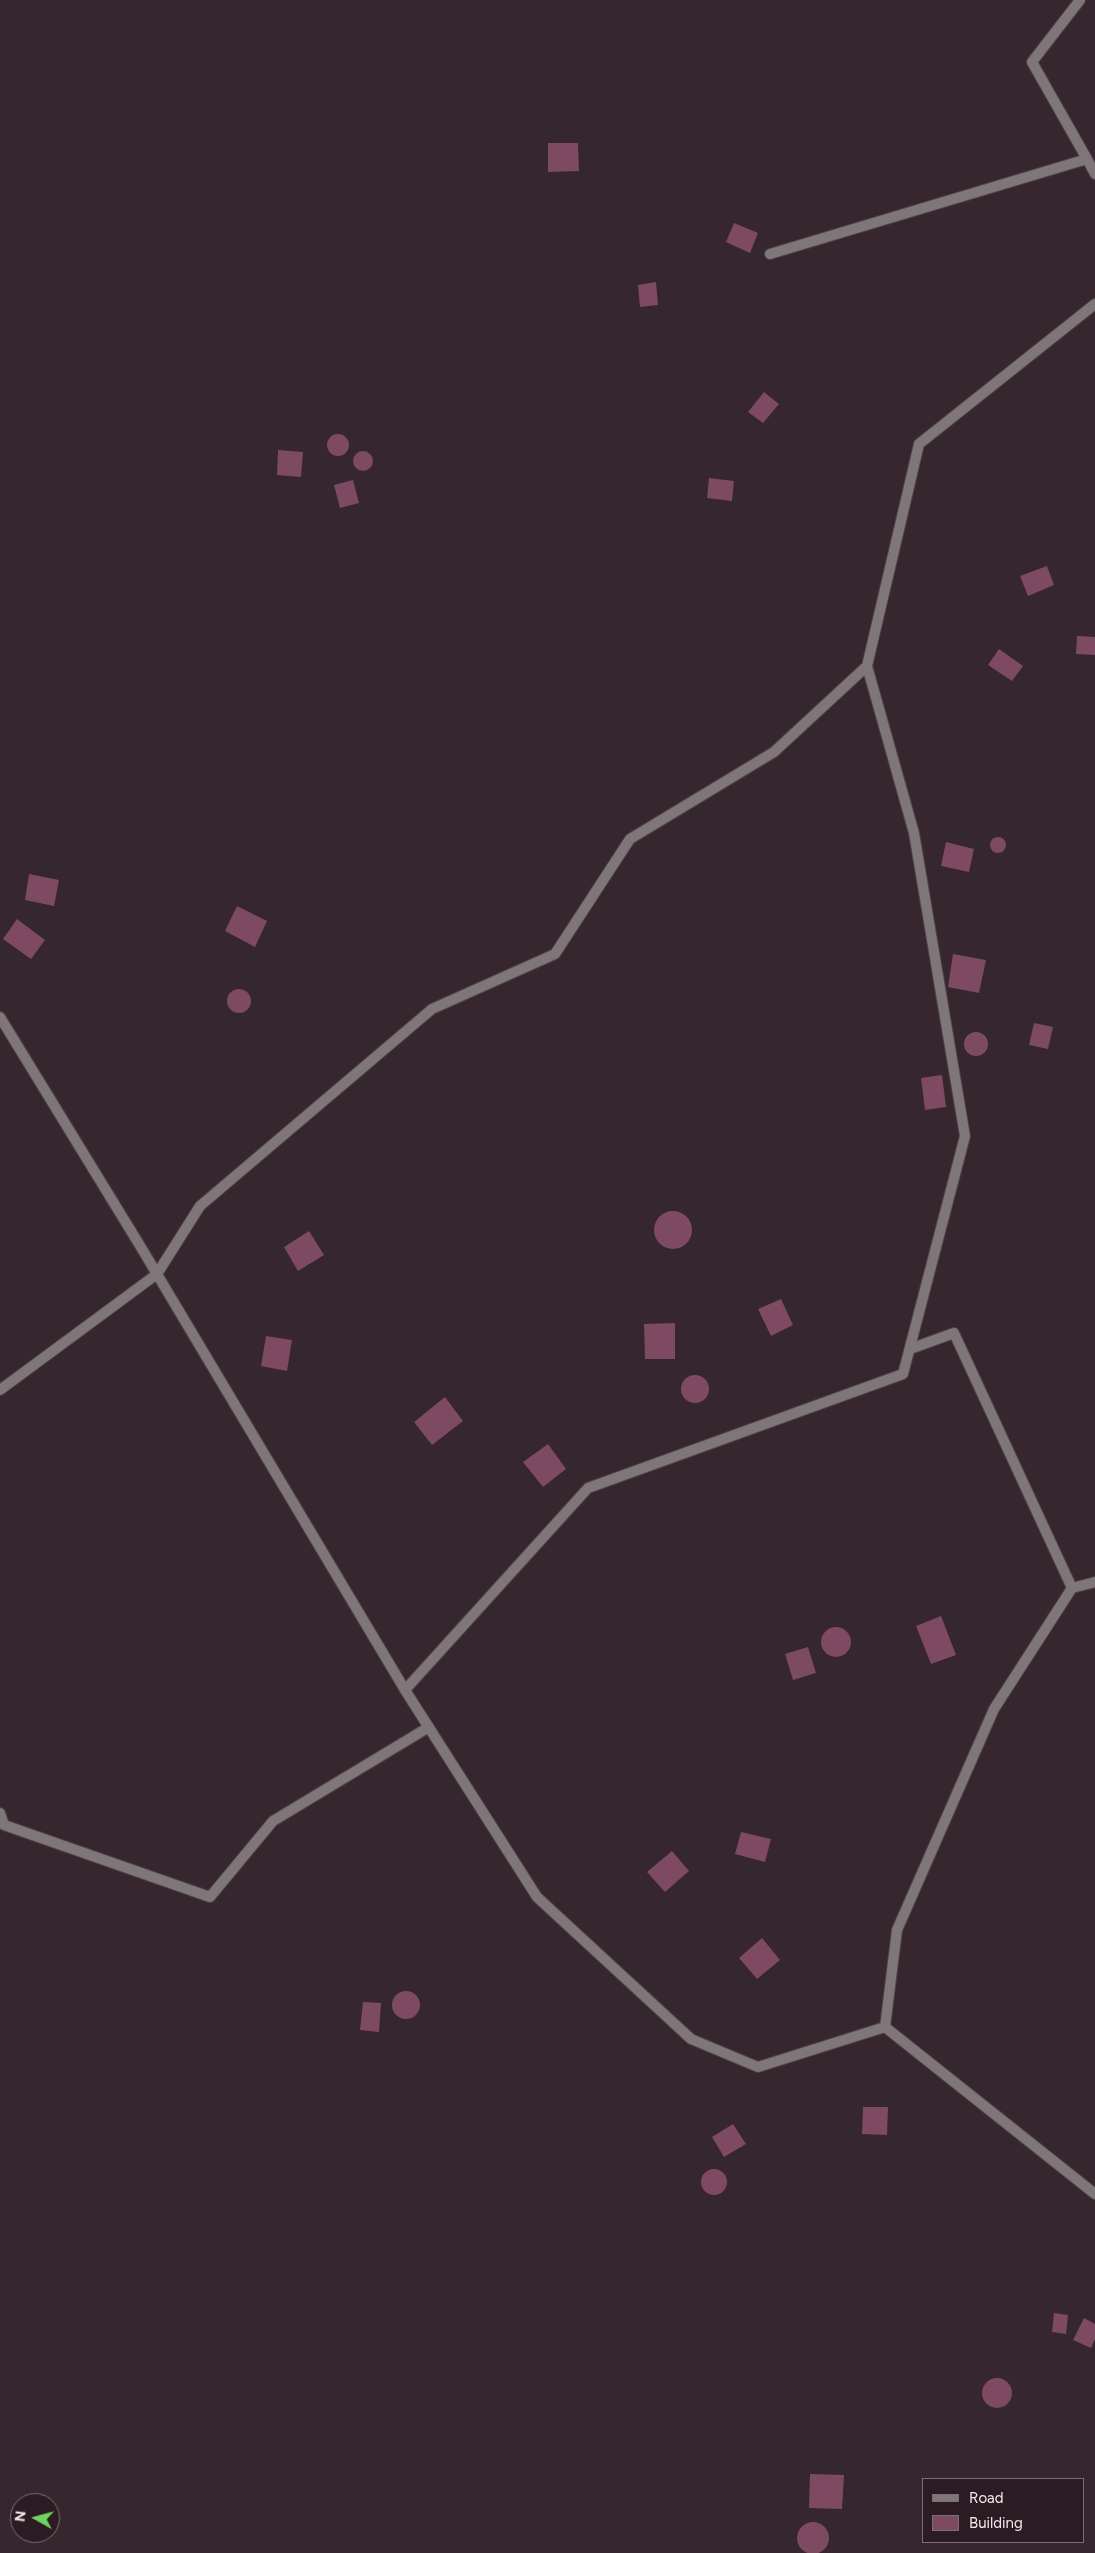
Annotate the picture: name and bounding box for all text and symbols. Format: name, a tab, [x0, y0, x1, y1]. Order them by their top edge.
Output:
legend	[922, 2478, 1085, 2543]
text: Road	[969, 2489, 1004, 2507]
north arrow	[10, 2493, 60, 2543]
text: N	[12, 2510, 30, 2523]
text: Building	[969, 2514, 1023, 2532]

